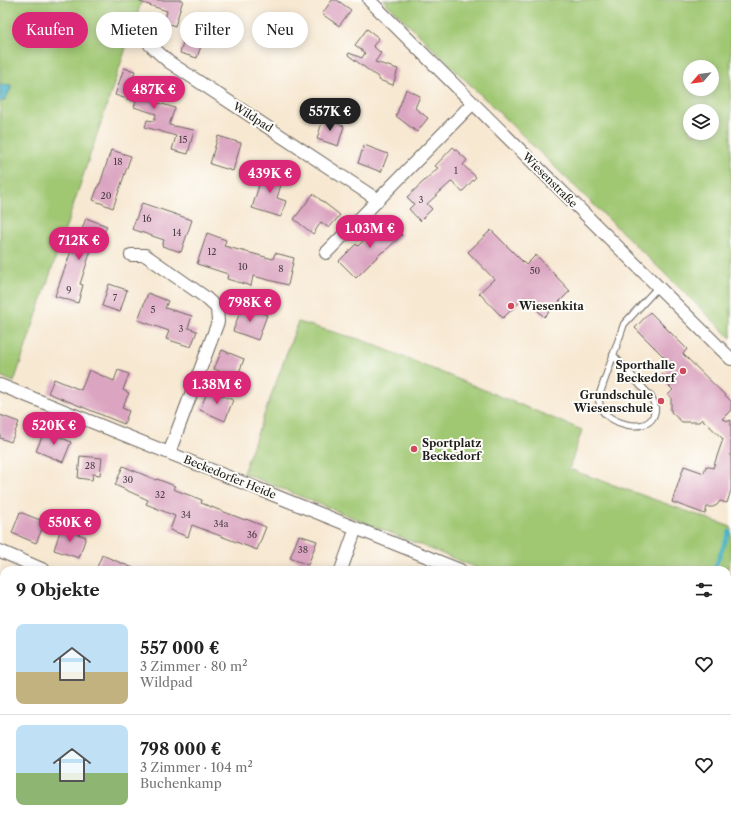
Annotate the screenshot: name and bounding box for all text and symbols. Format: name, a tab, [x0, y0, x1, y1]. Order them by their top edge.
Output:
chip: Kaufen	[12, 12, 88, 48]
chip: Mieten	[96, 12, 172, 48]
chip: Filter	[180, 12, 244, 48]
chip: Neu	[252, 12, 308, 48]
north arrow	[683, 60, 719, 96]
map controls	[683, 60, 719, 140]
pin: 487K €	[121, 76, 187, 110]
text: 487K €	[132, 81, 176, 97]
street label: Wildpad	[230, 98, 276, 135]
pin: 557K €	[297, 98, 363, 132]
text: 557K €	[309, 103, 351, 119]
button: layers	[683, 104, 719, 140]
house number: 15	[179, 134, 187, 145]
street label: Wiesenstraße	[519, 149, 580, 210]
house number: 18	[113, 156, 123, 167]
pin: 439K €	[237, 160, 303, 194]
text: 439K €	[248, 165, 292, 181]
house number: 1	[454, 165, 458, 176]
house number: 20	[101, 190, 112, 201]
house number: 3	[419, 194, 424, 205]
house number: 16	[142, 213, 152, 224]
pin: 1.03M €	[333, 215, 407, 249]
text: 1.03M €	[345, 220, 395, 236]
pin: 712K €	[46, 227, 112, 261]
house number: 14	[173, 227, 182, 238]
text: 712K €	[58, 232, 100, 248]
house number: 12	[208, 246, 216, 257]
house number: 10	[238, 261, 248, 272]
house number: 8	[278, 263, 284, 274]
house number: 50	[530, 265, 541, 276]
house number: 9	[66, 284, 72, 295]
pin: 798K €	[217, 289, 283, 323]
house number: 7	[113, 292, 118, 303]
text: 798K €	[228, 294, 272, 310]
place label: Wiesenkita	[518, 299, 584, 313]
marker: Wiesenkita	[506, 301, 516, 311]
house number: 5	[151, 304, 156, 315]
house number: 3	[179, 323, 184, 334]
place label: Sporthalle Beckedorf	[616, 358, 676, 385]
marker: Sporthalle Beckedorf	[678, 366, 688, 376]
pin: 1.38M €	[180, 371, 254, 405]
text: 1.38M €	[192, 376, 242, 392]
place label: Grundschule Wiesenschule	[573, 388, 653, 415]
marker: Grundschule Wiesenschule	[656, 396, 666, 406]
pin: 520K €	[21, 412, 87, 446]
text: 520K €	[32, 417, 76, 433]
place label: Sportplatz Beckedorf	[422, 436, 482, 463]
marker: Sportplatz Beckedorf	[409, 444, 419, 454]
street label: Beckedorfer Heide	[182, 452, 278, 502]
house number: 28	[85, 460, 95, 471]
house number: 30	[123, 474, 134, 485]
house number: 32	[155, 489, 165, 500]
pin: 550K €	[37, 509, 103, 543]
house number: 34	[181, 509, 191, 520]
text: 550K €	[48, 514, 92, 530]
house number: 34a	[214, 518, 229, 529]
house number: 36	[247, 529, 257, 540]
house number: 38	[298, 544, 308, 555]
icon: filters	[693, 579, 715, 601]
text: 9 Objekte	[16, 580, 100, 600]
text: 557 000 €	[140, 638, 219, 658]
icon: home	[48, 640, 96, 688]
icon: heart	[693, 653, 715, 675]
text: 3 Zimmer · 80 m²	[140, 658, 247, 674]
text: Wildpad	[140, 674, 193, 690]
text: 798 000 €	[140, 739, 221, 759]
icon: home	[48, 741, 96, 789]
icon: heart	[693, 754, 715, 776]
text: 3 Zimmer · 104 m²	[140, 759, 253, 775]
text: Buchenkamp	[140, 775, 222, 791]

